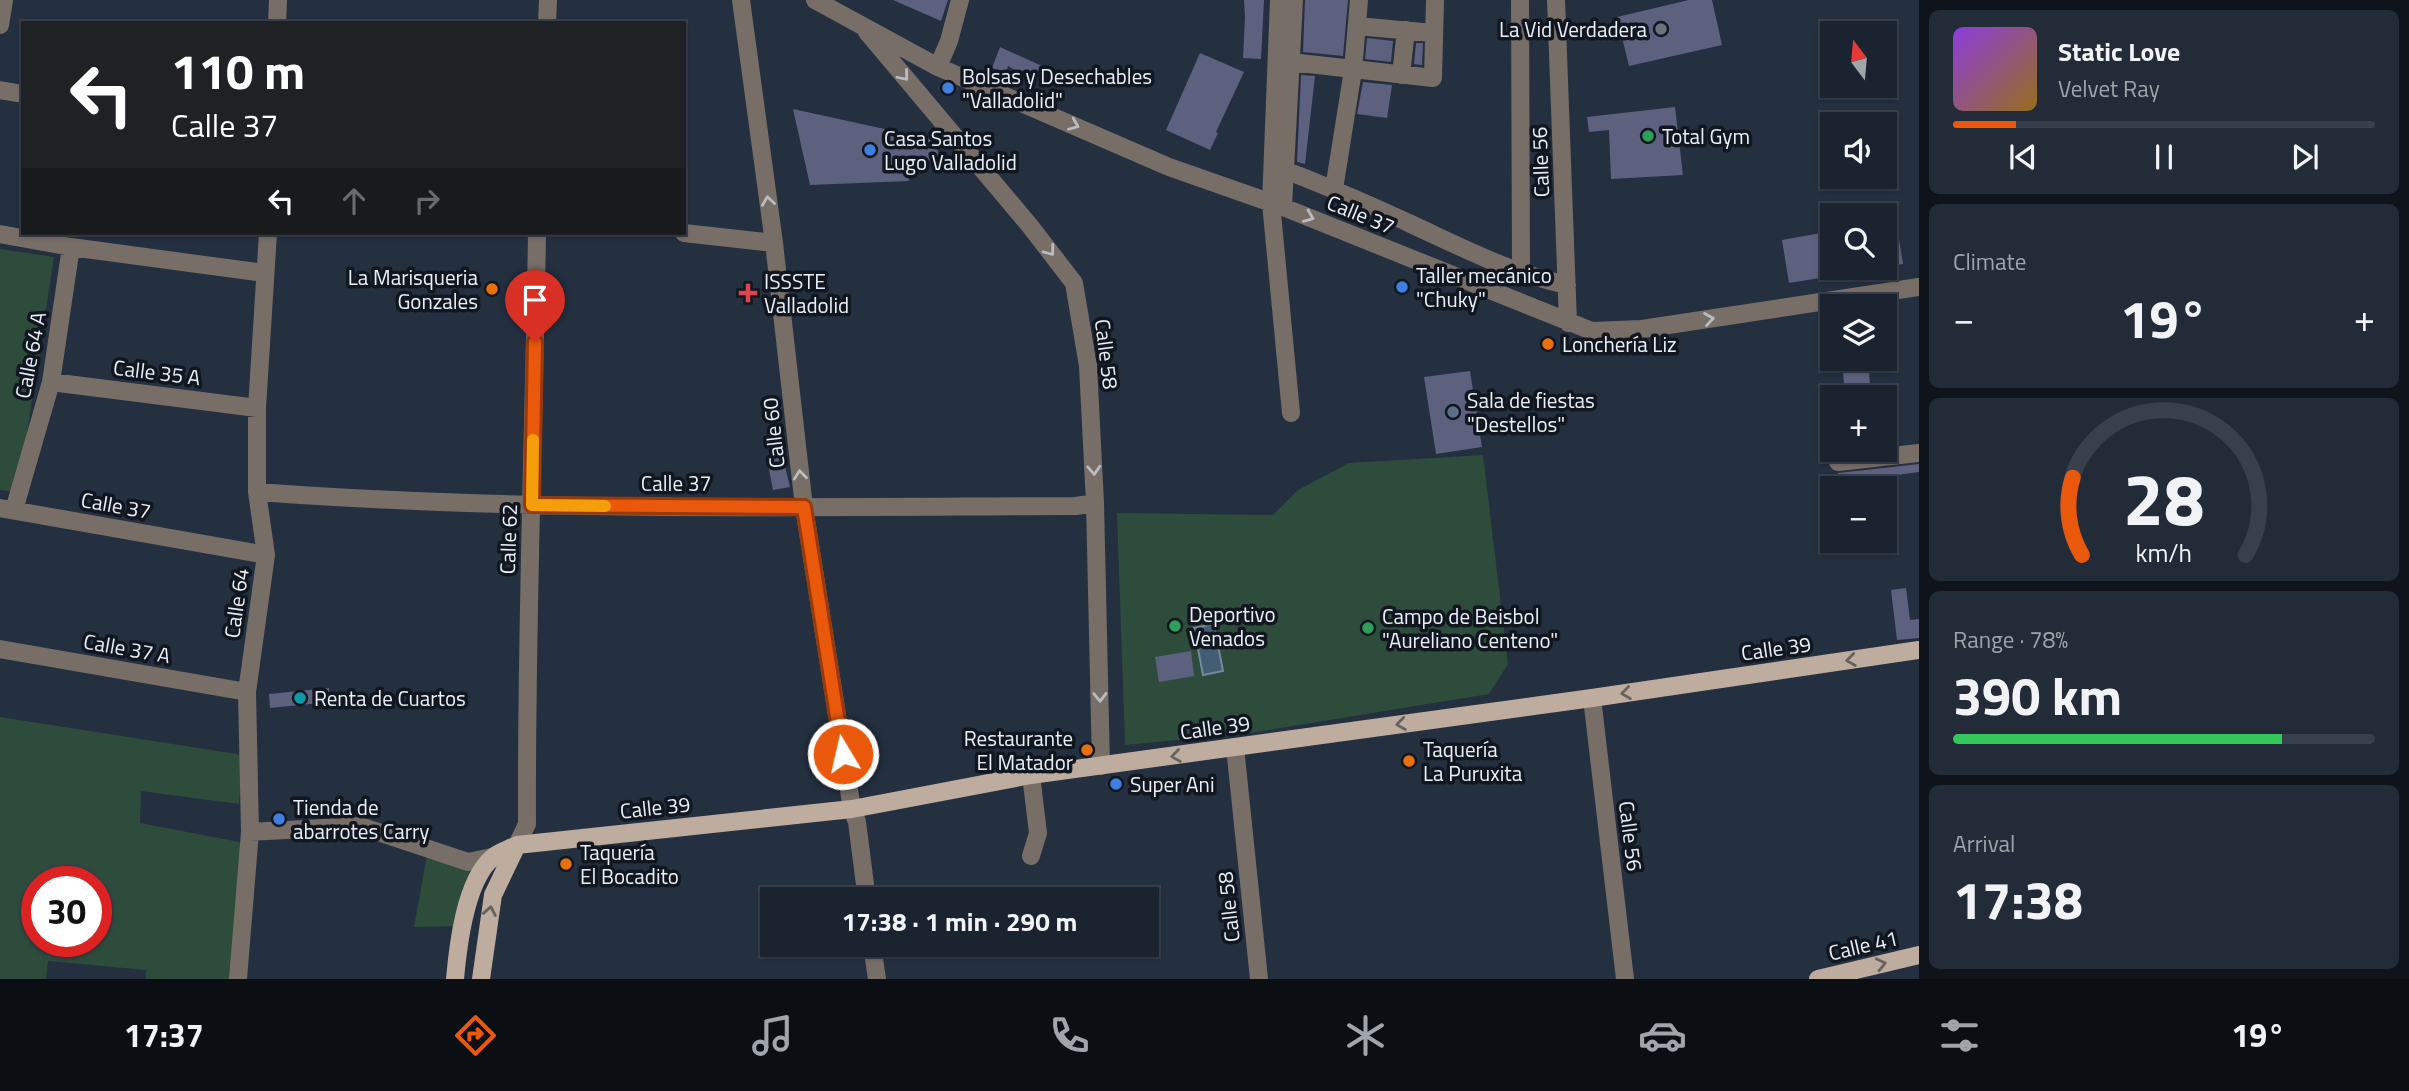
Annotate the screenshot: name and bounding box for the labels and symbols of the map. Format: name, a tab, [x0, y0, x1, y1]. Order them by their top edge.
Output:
place label: La Vid Verdadera	[1499, 13, 1647, 45]
marker: La Vid Verdadera	[1653, 21, 1669, 37]
north arrow	[1820, 21, 1897, 98]
place label: Bolsas y Desechables "Valladolid"	[962, 60, 1152, 116]
one-way arrow	[896, 68, 908, 81]
marker: Bolsas y Desechables "Valladolid"	[940, 80, 956, 96]
one-way arrow	[1067, 117, 1080, 131]
place label: Total Gym	[1662, 120, 1750, 152]
place label: Casa Santos Lugo Valladolid	[884, 122, 1017, 178]
street label: Calle 56	[1523, 126, 1557, 198]
marker: Total Gym	[1640, 128, 1656, 144]
marker: Casa Santos Lugo Valladolid	[862, 142, 878, 158]
street label: Calle 37	[1322, 186, 1400, 242]
one-way arrow	[761, 195, 776, 207]
one-way arrow	[1301, 209, 1314, 223]
one-way arrow	[1041, 244, 1054, 256]
place label: Taller mecánico "Chuky"	[1416, 259, 1552, 315]
place label: La Marisqueria Gonzales	[348, 261, 478, 317]
place label: ISSSTE Valladolid	[764, 265, 849, 321]
pin	[505, 270, 565, 342]
marker: Taller mecánico "Chuky"	[1394, 279, 1410, 295]
marker: La Marisqueria Gonzales	[484, 281, 500, 297]
marker: ISSSTE Valladolid	[738, 283, 758, 303]
street label: Calle 64 A	[6, 309, 54, 401]
one-way arrow	[1703, 312, 1715, 327]
street label: Calle 58	[1087, 317, 1127, 391]
place label: Lonchería Liz	[1562, 328, 1677, 360]
marker: Lonchería Liz	[1540, 336, 1556, 352]
street label: Calle 35 A	[112, 351, 203, 393]
place label: Sala de fiestas "Destellos"	[1467, 384, 1595, 440]
street label: Calle 60	[753, 396, 793, 470]
marker: Sala de fiestas "Destellos"	[1445, 404, 1461, 420]
one-way arrow	[1086, 464, 1101, 475]
street label: Calle 37	[641, 467, 711, 499]
one-way arrow	[793, 470, 808, 481]
street label: Calle 37	[79, 483, 153, 527]
street label: Calle 62	[491, 503, 525, 575]
street label: Calle 64	[215, 566, 257, 640]
place label: Deportivo Venados	[1189, 598, 1276, 654]
place label: Campo de Beisbol "Aureliano Centeno"	[1382, 600, 1558, 656]
marker: Deportivo Venados	[1167, 618, 1183, 634]
marker: Campo de Beisbol "Aureliano Centeno"	[1360, 620, 1376, 636]
street label: Calle 37 A	[81, 625, 173, 671]
street label: Calle 39	[1739, 627, 1813, 669]
one-way arrow	[1846, 652, 1857, 667]
place label: Renta de Cuartos	[314, 682, 466, 714]
one-way arrow	[1621, 685, 1632, 700]
marker: Renta de Cuartos	[292, 690, 308, 706]
one-way arrow	[1092, 692, 1107, 703]
street label: Calle 39	[1178, 706, 1252, 748]
position arrow	[806, 717, 880, 791]
one-way arrow	[1395, 717, 1407, 732]
place label: Restaurante El Matador	[964, 722, 1073, 778]
place label: Taquería La Puruxita	[1423, 733, 1523, 789]
marker: Restaurante El Matador	[1079, 742, 1095, 758]
one-way arrow	[1170, 748, 1182, 763]
marker: Taquería La Puruxita	[1401, 753, 1417, 769]
place label: Super Ani	[1130, 768, 1214, 800]
marker: Super Ani	[1108, 776, 1124, 792]
street label: Calle 39	[618, 787, 692, 827]
place label: Tienda de abarrotes Carry	[293, 791, 429, 847]
street label: Calle 56	[1611, 799, 1651, 873]
marker: Tienda de abarrotes Carry	[271, 811, 287, 827]
place label: Taquería El Bocadito	[580, 836, 679, 892]
marker: Taquería El Bocadito	[558, 856, 574, 872]
speed limit sign: 30	[21, 866, 112, 957]
street label: Calle 58	[1208, 870, 1248, 944]
one-way arrow	[482, 905, 497, 917]
street label: Calle 41	[1825, 921, 1901, 969]
one-way arrow	[1875, 958, 1887, 972]

